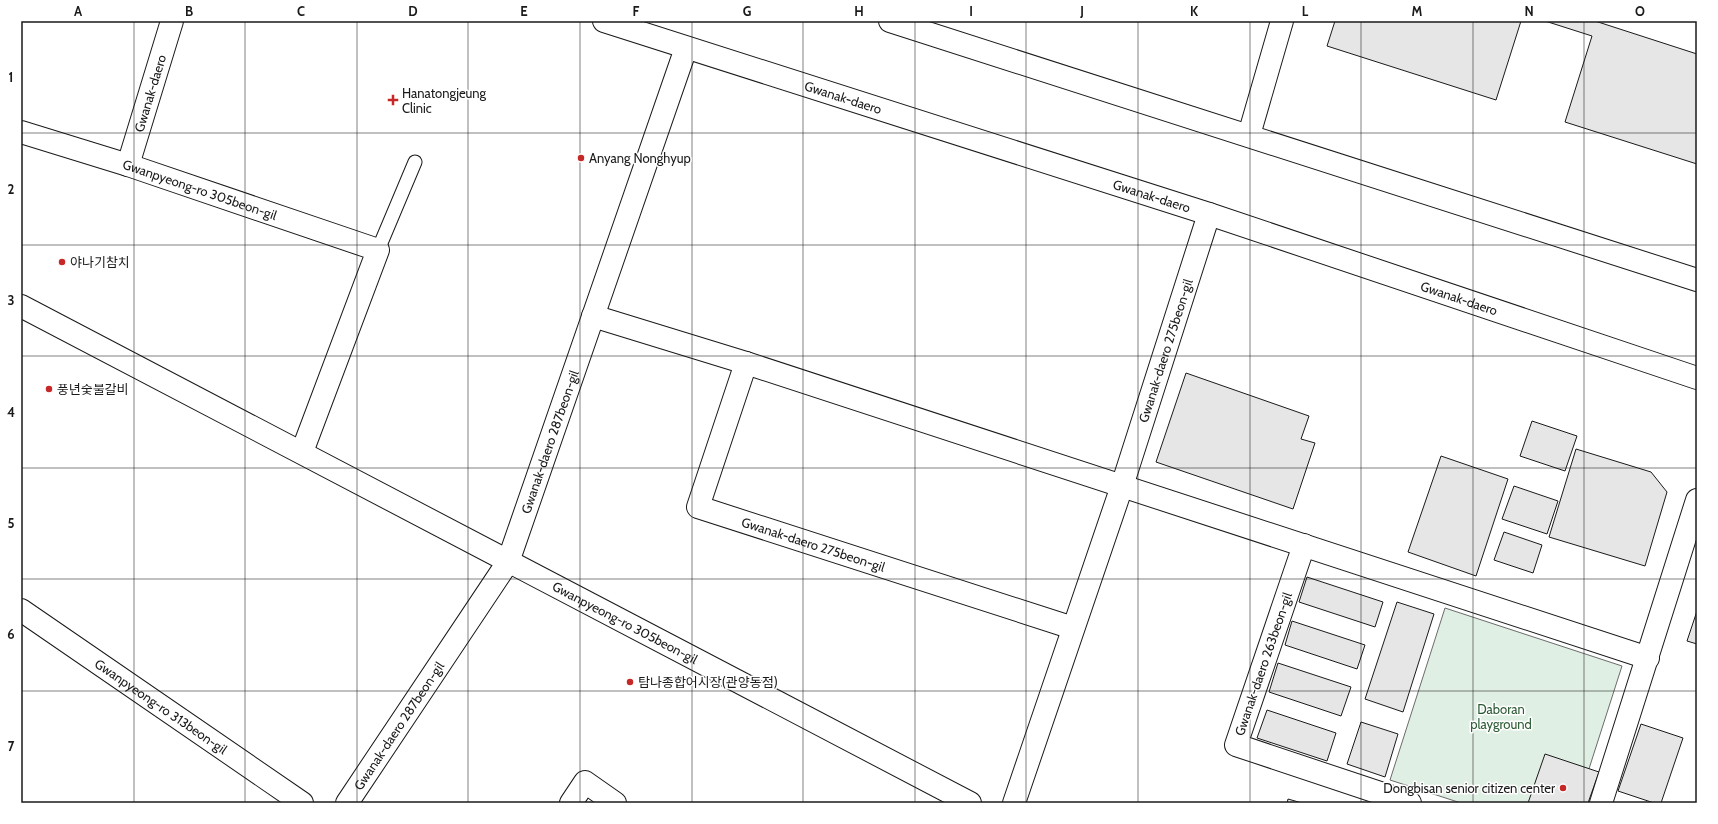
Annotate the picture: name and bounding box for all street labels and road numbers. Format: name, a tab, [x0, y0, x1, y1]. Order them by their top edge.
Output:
street label: Gwanak-daero	[131, 53, 169, 134]
street label: Gwanak-daero	[803, 77, 884, 117]
street label: Gwanpyeong-ro 305beon-gil	[121, 156, 279, 223]
street label: Gwanak-daero	[1111, 176, 1192, 216]
street label: Gwanak-daero 275beon-gil	[1135, 277, 1196, 424]
street label: Gwanak-daero	[1419, 278, 1500, 318]
street label: Gwanak-daero 287beon-gil	[517, 368, 582, 516]
street label: Gwanak-daero 275beon-gil	[740, 514, 887, 575]
street label: Gwanpyeong-ro 305beon-gil	[550, 578, 701, 667]
street label: Gwanak-daero 263beon-gil	[1231, 590, 1295, 738]
street label: Gwanpyeong-ro 313beon-gil	[92, 655, 230, 757]
street label: Gwanak-daero 287beon-gil	[350, 659, 447, 793]

